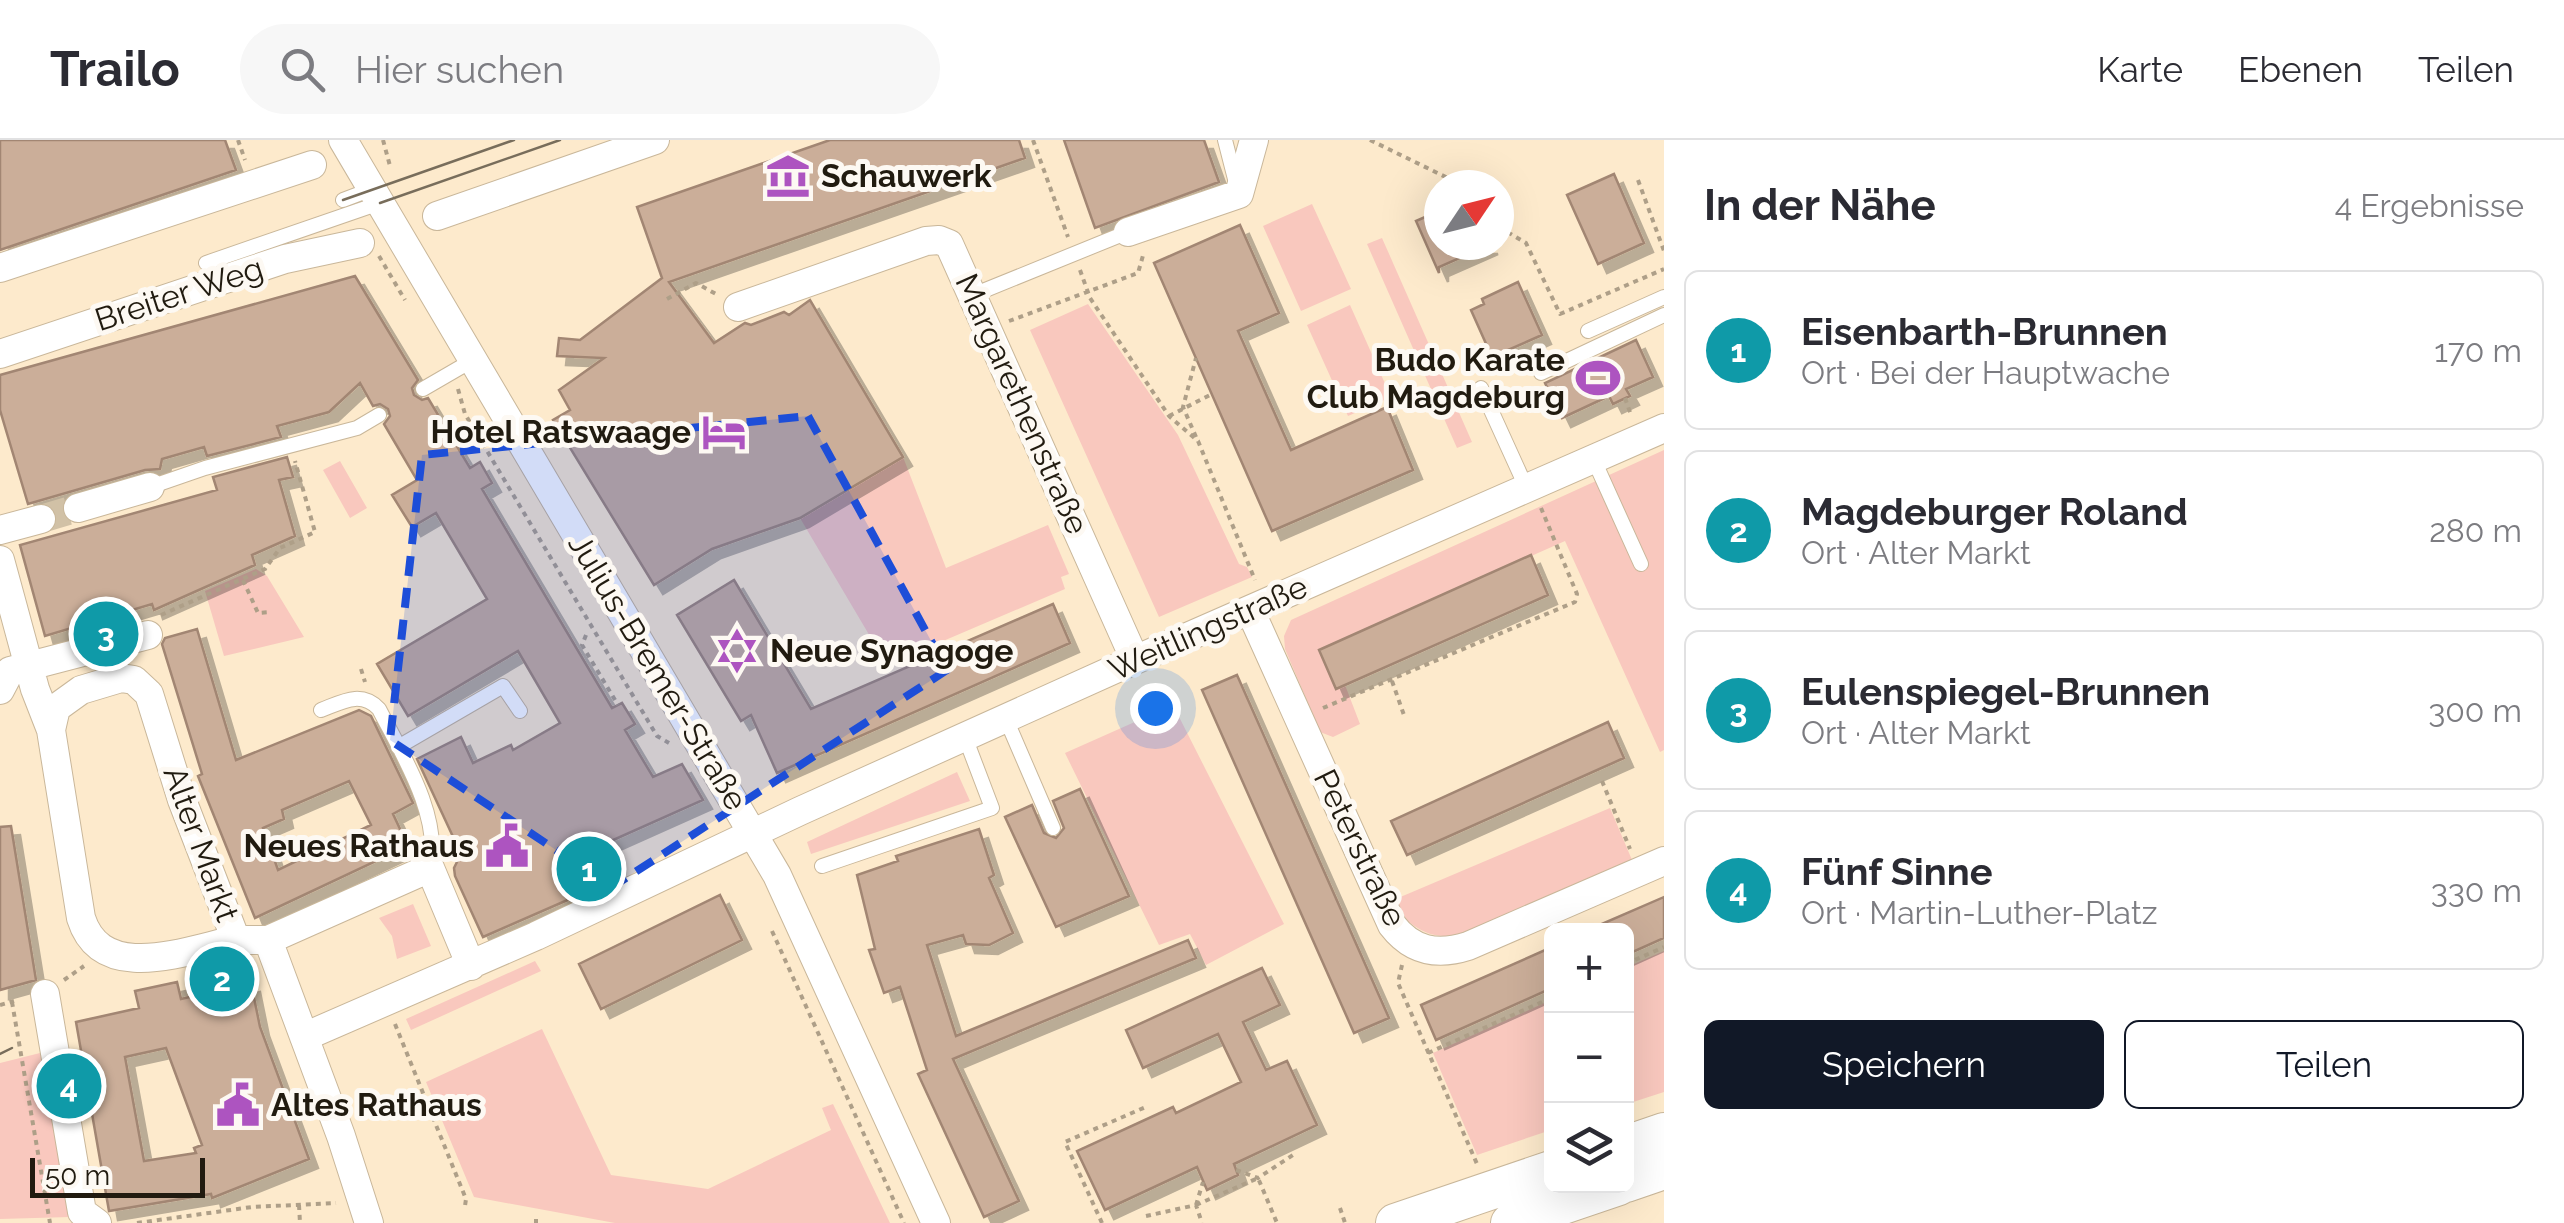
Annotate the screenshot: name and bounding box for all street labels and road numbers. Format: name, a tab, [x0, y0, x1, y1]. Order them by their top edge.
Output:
street label: Breiter Weg	[90, 249, 268, 338]
street label: Margarethenstraße	[948, 268, 1096, 540]
street label: Julius-Bremer-Straße	[561, 527, 755, 816]
street label: Weitlingstraße	[1103, 567, 1313, 688]
street label: Alter Markt	[156, 761, 247, 927]
street label: Peterstraße	[1307, 763, 1414, 932]

